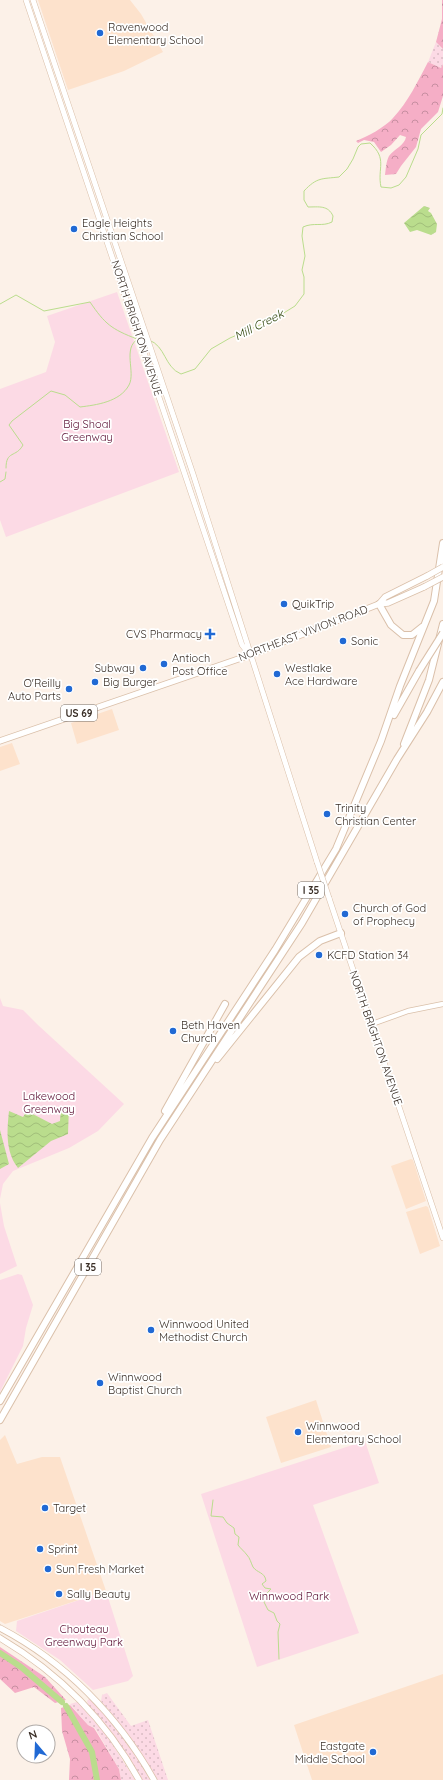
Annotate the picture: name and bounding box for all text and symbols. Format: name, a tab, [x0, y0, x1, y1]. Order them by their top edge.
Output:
place label: Ravenwood Elementary School	[108, 20, 203, 47]
marker: Ravenwood Elementary School	[95, 28, 105, 38]
place label: Eagle Heights Christian School	[82, 216, 163, 243]
marker: Eagle Heights Christian School	[69, 224, 79, 234]
street label: NORTH BRIGHTON AVENUE	[108, 258, 166, 398]
water label: Mill Creek	[232, 305, 287, 343]
park label: Big Shoal Greenway	[61, 417, 113, 444]
place label: QuikTrip	[292, 597, 335, 611]
marker: QuikTrip	[279, 599, 289, 609]
street label: NORTHEAST VIVION ROAD	[236, 602, 370, 664]
place label: CVS Pharmacy	[126, 627, 202, 641]
marker: CVS Pharmacy	[205, 629, 215, 639]
place label: Sonic	[351, 634, 379, 648]
marker: Sonic	[338, 636, 348, 646]
place label: Antioch Post Office	[172, 651, 228, 678]
marker: Antioch Post Office	[159, 659, 169, 669]
place label: Subway	[95, 661, 135, 675]
place label: Westlake Ace Hardware	[285, 661, 357, 688]
marker: Subway	[138, 663, 148, 673]
marker: Westlake Ace Hardware	[272, 669, 282, 679]
place label: Big Burger	[103, 675, 158, 689]
place label: O'Reilly Auto Parts	[8, 676, 61, 703]
marker: Big Burger	[90, 677, 100, 687]
marker: O'Reilly Auto Parts	[64, 684, 74, 694]
road number: US 69	[61, 705, 97, 721]
place label: Trinity Christian Center	[335, 801, 417, 828]
marker: Trinity Christian Center	[322, 809, 332, 819]
road number: I 35	[298, 882, 324, 898]
place label: Church of God of Prophecy	[353, 901, 426, 928]
marker: Church of God of Prophecy	[340, 909, 350, 919]
place label: KCFD Station 34	[327, 948, 409, 962]
marker: KCFD Station 34	[314, 950, 324, 960]
street label: NORTH BRIGHTON AVENUE	[346, 969, 406, 1107]
place label: Beth Haven Church	[181, 1018, 240, 1045]
marker: Beth Haven Church	[168, 1026, 178, 1036]
park label: Lakewood Greenway	[23, 1089, 75, 1116]
road number: I 35	[75, 1259, 101, 1275]
place label: Winnwood United Methodist Church	[159, 1317, 249, 1344]
marker: Winnwood United Methodist Church	[146, 1325, 156, 1335]
place label: Winnwood Baptist Church	[108, 1370, 182, 1397]
marker: Winnwood Baptist Church	[95, 1378, 105, 1388]
place label: Winnwood Elementary School	[306, 1419, 401, 1446]
marker: Winnwood Elementary School	[293, 1427, 303, 1437]
place label: Target	[53, 1501, 86, 1515]
marker: Target	[40, 1503, 50, 1513]
place label: Sprint	[48, 1542, 78, 1556]
marker: Sprint	[35, 1544, 45, 1554]
place label: Sun Fresh Market	[56, 1562, 144, 1576]
marker: Sun Fresh Market	[43, 1564, 53, 1574]
place label: Sally Beauty	[67, 1587, 130, 1601]
marker: Sally Beauty	[54, 1589, 64, 1599]
park label: Winnwood Park	[249, 1589, 329, 1603]
park label: Chouteau Greenway Park	[45, 1622, 123, 1649]
north arrow	[16, 1724, 56, 1764]
text: N	[27, 1727, 39, 1742]
place label: Eastgate Middle School	[295, 1739, 365, 1766]
marker: Eastgate Middle School	[368, 1747, 378, 1757]

